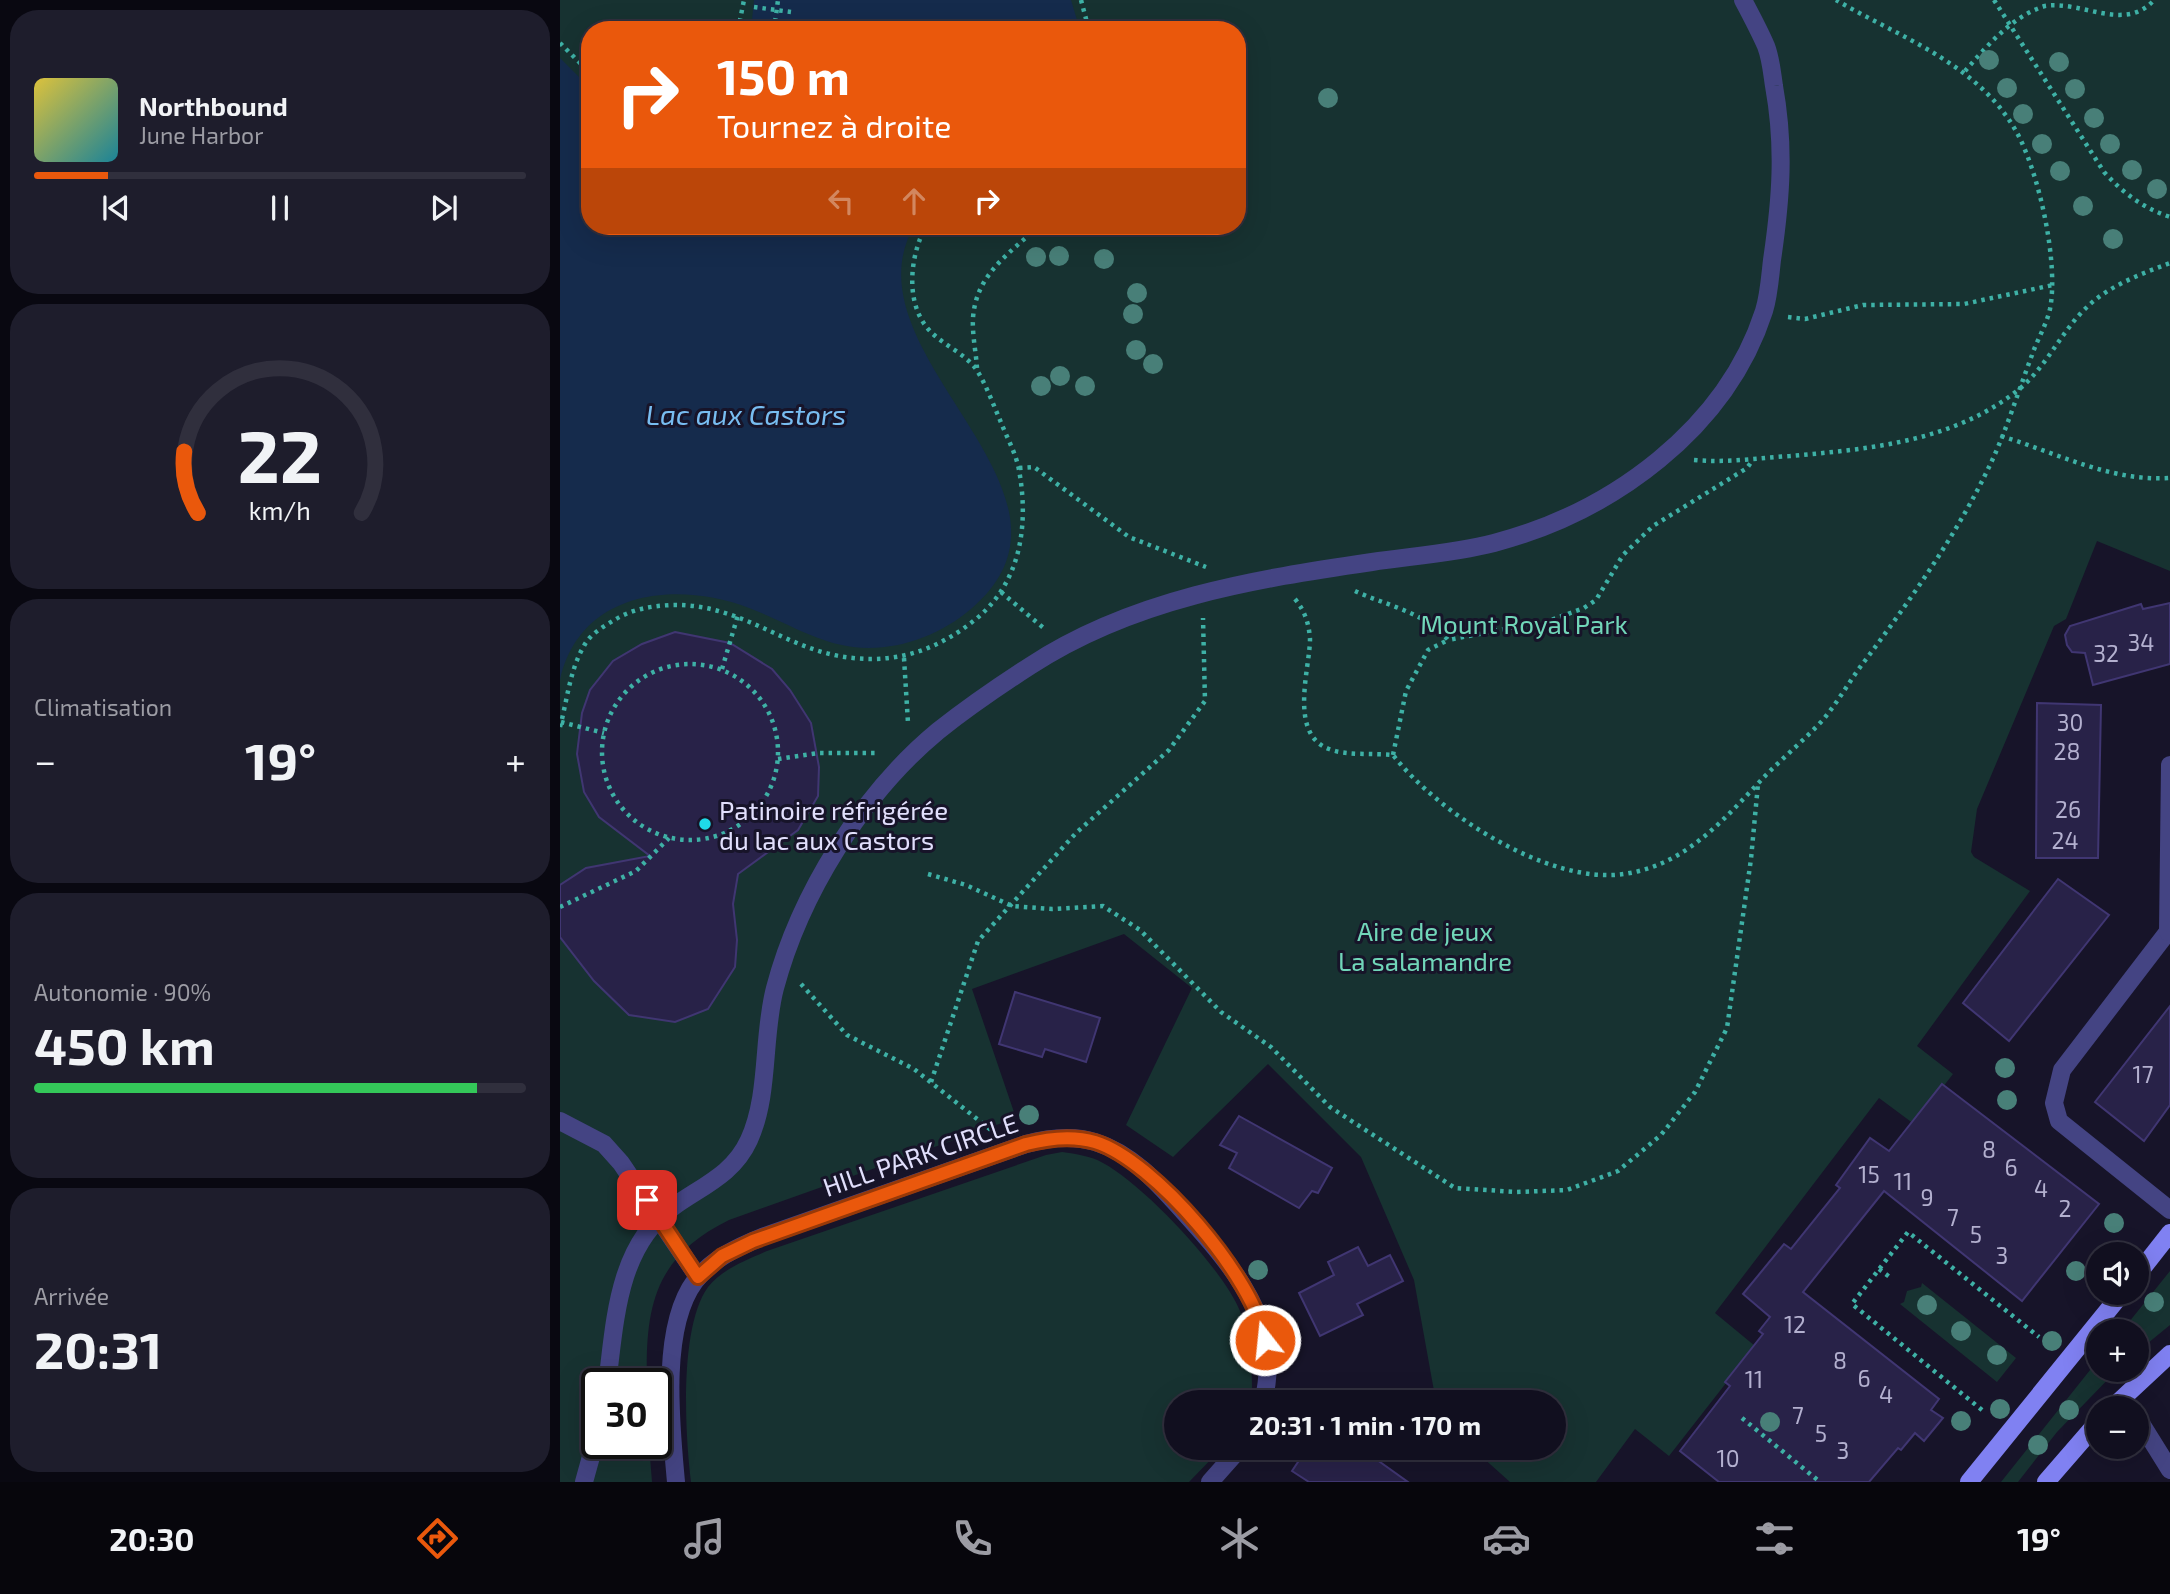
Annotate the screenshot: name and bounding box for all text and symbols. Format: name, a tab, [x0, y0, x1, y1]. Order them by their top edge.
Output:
text: 150 m	[717, 46, 850, 105]
icon: right	[602, 49, 693, 140]
text: Northbound	[139, 90, 288, 121]
text: Tournez à droite	[717, 106, 951, 144]
text: June Harbor	[139, 121, 263, 149]
icon: left	[822, 182, 860, 220]
icon: ahead	[895, 182, 933, 220]
icon: right	[968, 182, 1006, 220]
icon: previous	[97, 189, 135, 227]
icon: pause	[261, 189, 299, 227]
icon: next	[425, 189, 463, 227]
water label: Lac aux Castors	[646, 397, 846, 431]
text: 22	[238, 410, 322, 498]
text: km/h	[249, 494, 311, 524]
park label: Mount Royal Park	[1420, 608, 1628, 639]
house number: 34	[2128, 628, 2154, 656]
house number: 32	[2093, 639, 2119, 667]
text: Climatisation	[34, 693, 172, 721]
house number: 30	[2057, 708, 2083, 736]
text: 19°	[245, 728, 316, 790]
text: −	[34, 737, 56, 783]
text: +	[505, 737, 526, 783]
house number: 28	[2054, 737, 2080, 765]
place label: Patinoire réfrigérée du lac aux Castors	[719, 794, 948, 855]
house number: 26	[2055, 795, 2081, 823]
marker: Patinoire réfrigérée du lac aux Castors	[697, 816, 713, 832]
house number: 24	[2051, 826, 2079, 854]
park label: Aire de jeux La salamandre	[1338, 915, 1512, 976]
text: Autonomie · 90%	[34, 978, 211, 1006]
text: 450 km	[34, 1013, 215, 1075]
house number: 17	[2133, 1060, 2154, 1088]
street label: HILL PARK CIRCLE	[818, 1106, 1022, 1202]
house number: 8	[1982, 1135, 1996, 1163]
house number: 6	[2004, 1153, 2018, 1181]
house number: 15	[1858, 1160, 1880, 1188]
house number: 11	[1894, 1167, 1912, 1195]
pin	[617, 1170, 677, 1230]
house number: 4	[2034, 1174, 2048, 1202]
icon: arrive	[628, 1181, 666, 1219]
house number: 9	[1920, 1183, 1934, 1211]
house number: 2	[2059, 1194, 2071, 1222]
house number: 7	[1947, 1203, 1959, 1231]
house number: 5	[1970, 1220, 1982, 1248]
house number: 3	[1996, 1241, 2008, 1269]
map controls	[2086, 1242, 2149, 1459]
button: sound	[2086, 1242, 2149, 1305]
text: Arrivée	[34, 1282, 109, 1310]
position arrow	[1228, 1303, 1302, 1377]
house number: 12	[1784, 1310, 1806, 1338]
text: 20:31	[34, 1317, 162, 1379]
button: +	[2086, 1319, 2149, 1382]
house number: 8	[1833, 1346, 1847, 1374]
house number: 6	[1857, 1364, 1871, 1392]
house number: 11	[1745, 1365, 1763, 1393]
speed limit sign: 30	[581, 1368, 672, 1459]
house number: 4	[1879, 1380, 1893, 1408]
button: −	[2086, 1396, 2149, 1459]
house number: 7	[1792, 1401, 1804, 1429]
text: 20:31 · 1 min · 170 m	[1249, 1409, 1481, 1440]
house number: 5	[1815, 1419, 1827, 1447]
house number: 3	[1837, 1436, 1849, 1464]
house number: 10	[1716, 1444, 1740, 1472]
icon: directions	[413, 1514, 462, 1563]
icon: music	[680, 1514, 729, 1563]
icon: phone	[948, 1514, 997, 1563]
icon: climate	[1215, 1514, 1264, 1563]
icon: car	[1482, 1514, 1531, 1563]
icon: filters	[1750, 1514, 1799, 1563]
text: 20:30	[109, 1519, 195, 1557]
text: 19°	[2017, 1519, 2061, 1557]

